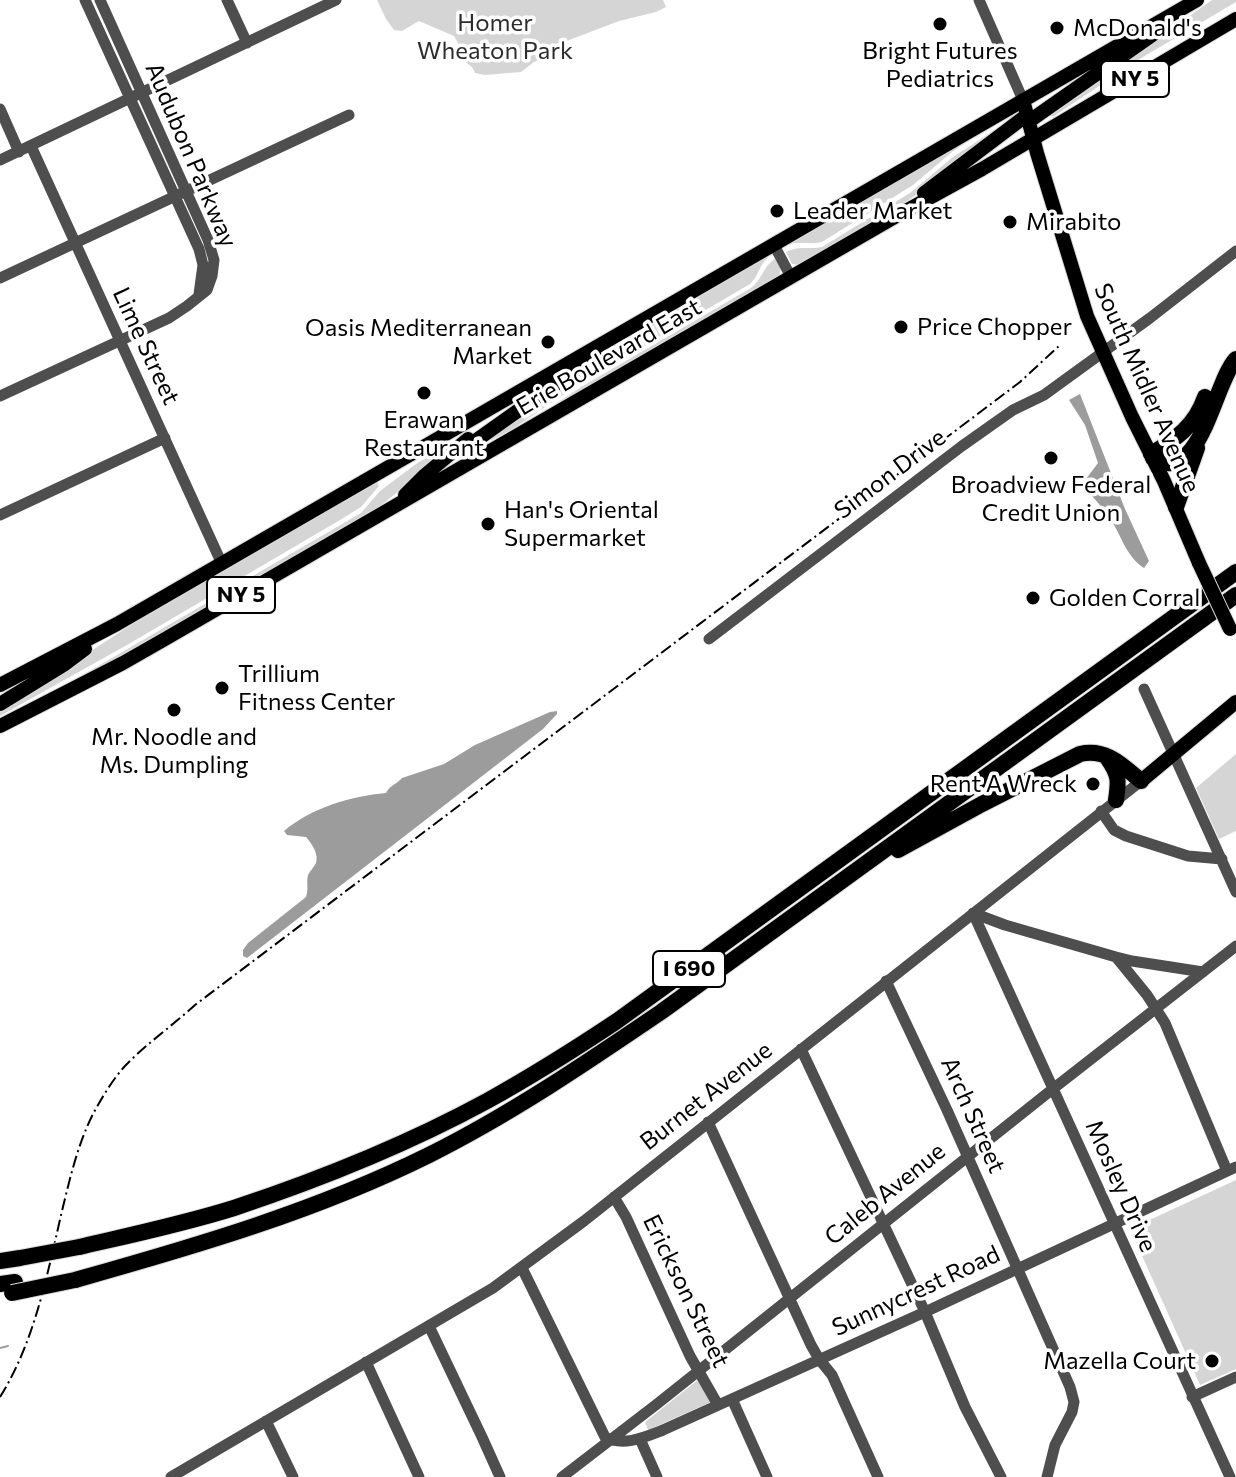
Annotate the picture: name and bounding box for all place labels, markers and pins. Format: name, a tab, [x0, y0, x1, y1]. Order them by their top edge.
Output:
place label: McDonald's	[1073, 14, 1202, 42]
marker: Bright Futures Pediatrics	[931, 15, 949, 33]
marker: McDonald's	[1048, 19, 1066, 37]
place label: Bright Futures Pediatrics	[862, 37, 1018, 93]
place label: Leader Market	[793, 197, 952, 225]
marker: Leader Market	[768, 202, 786, 220]
place label: Mirabito	[1026, 208, 1121, 236]
marker: Mirabito	[1001, 213, 1019, 231]
place label: Price Chopper	[917, 313, 1072, 341]
place label: Oasis Mediterranean Market	[305, 314, 532, 370]
marker: Price Chopper	[892, 318, 910, 336]
marker: Oasis Mediterranean Market	[539, 333, 557, 351]
marker: Erawan Restaurant	[415, 384, 433, 402]
place label: Erawan Restaurant	[364, 406, 484, 462]
marker: Broadview Federal Credit Union	[1042, 449, 1060, 467]
place label: Broadview Federal Credit Union	[951, 471, 1151, 527]
place label: Han's Oriental Supermarket	[504, 496, 659, 552]
marker: Han's Oriental Supermarket	[479, 515, 497, 533]
place label: Golden Corral	[1049, 584, 1200, 612]
marker: Golden Corral	[1024, 589, 1042, 607]
place label: Trillium Fitness Center	[238, 660, 395, 716]
marker: Trillium Fitness Center	[213, 679, 231, 697]
marker: Mr. Noodle and Ms. Dumpling	[165, 701, 183, 719]
place label: Mr. Noodle and Ms. Dumpling	[91, 723, 257, 779]
place label: Rent A Wreck	[930, 770, 1077, 798]
marker: Rent A Wreck	[1084, 775, 1102, 793]
place label: Mazella Court	[1043, 1347, 1196, 1375]
marker: Mazella Court	[1203, 1352, 1221, 1370]

